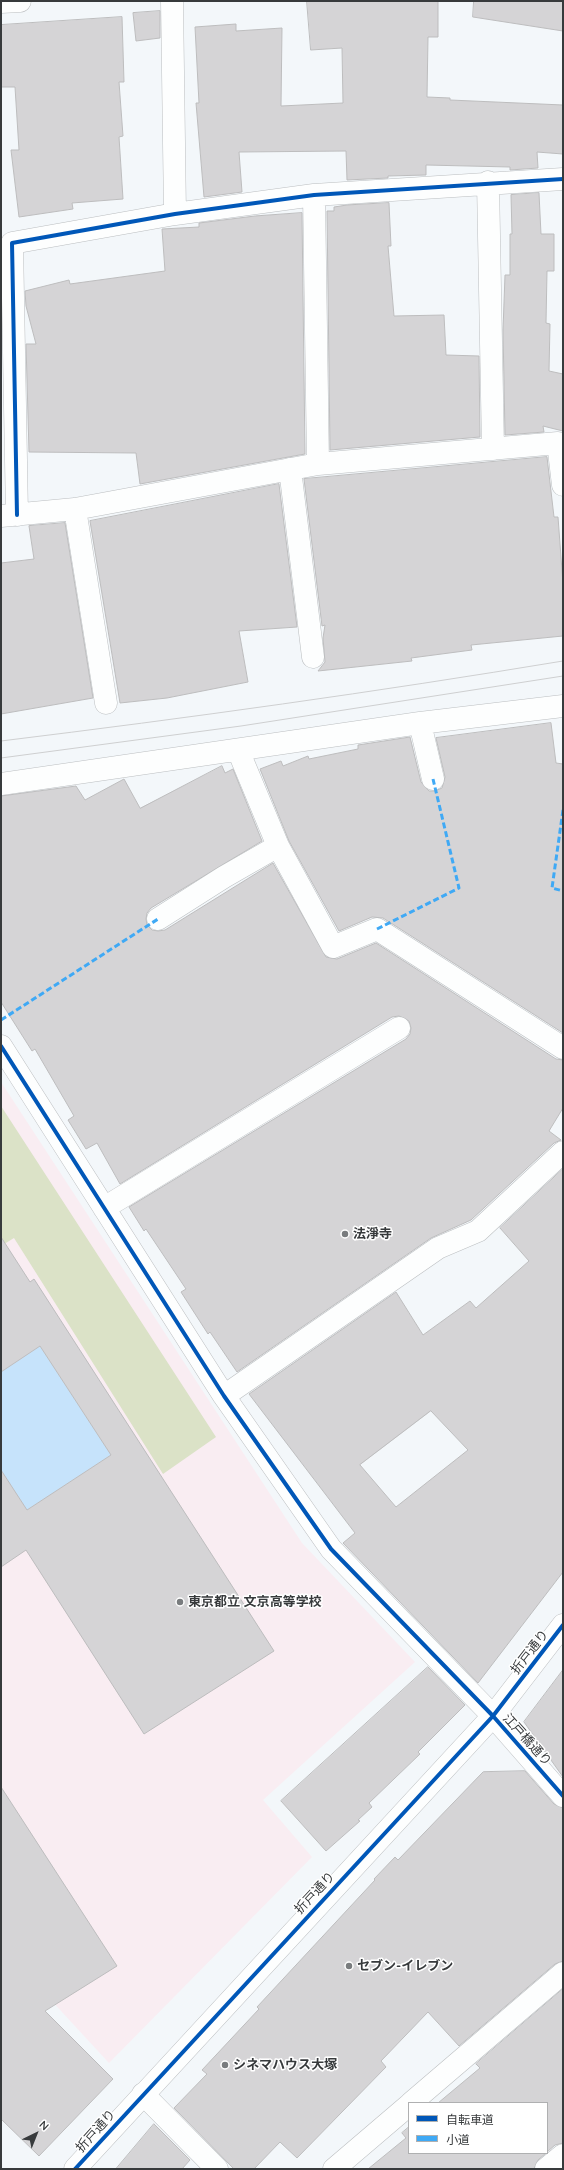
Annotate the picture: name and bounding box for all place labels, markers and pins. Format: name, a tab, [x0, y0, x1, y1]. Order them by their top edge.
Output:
place label: 法淨寺	[353, 1226, 392, 1242]
marker: 法淨寺	[340, 1229, 350, 1239]
place label: 東京都立 文京高等学校	[188, 1594, 322, 1610]
marker: 東京都立 文京高等学校	[175, 1597, 185, 1607]
place label: セブン-イレブン	[357, 1958, 453, 1974]
marker: セブン-イレブン	[344, 1961, 354, 1971]
place label: シネマハウス大塚	[233, 2057, 337, 2073]
marker: シネマハウス大塚	[220, 2060, 230, 2070]

